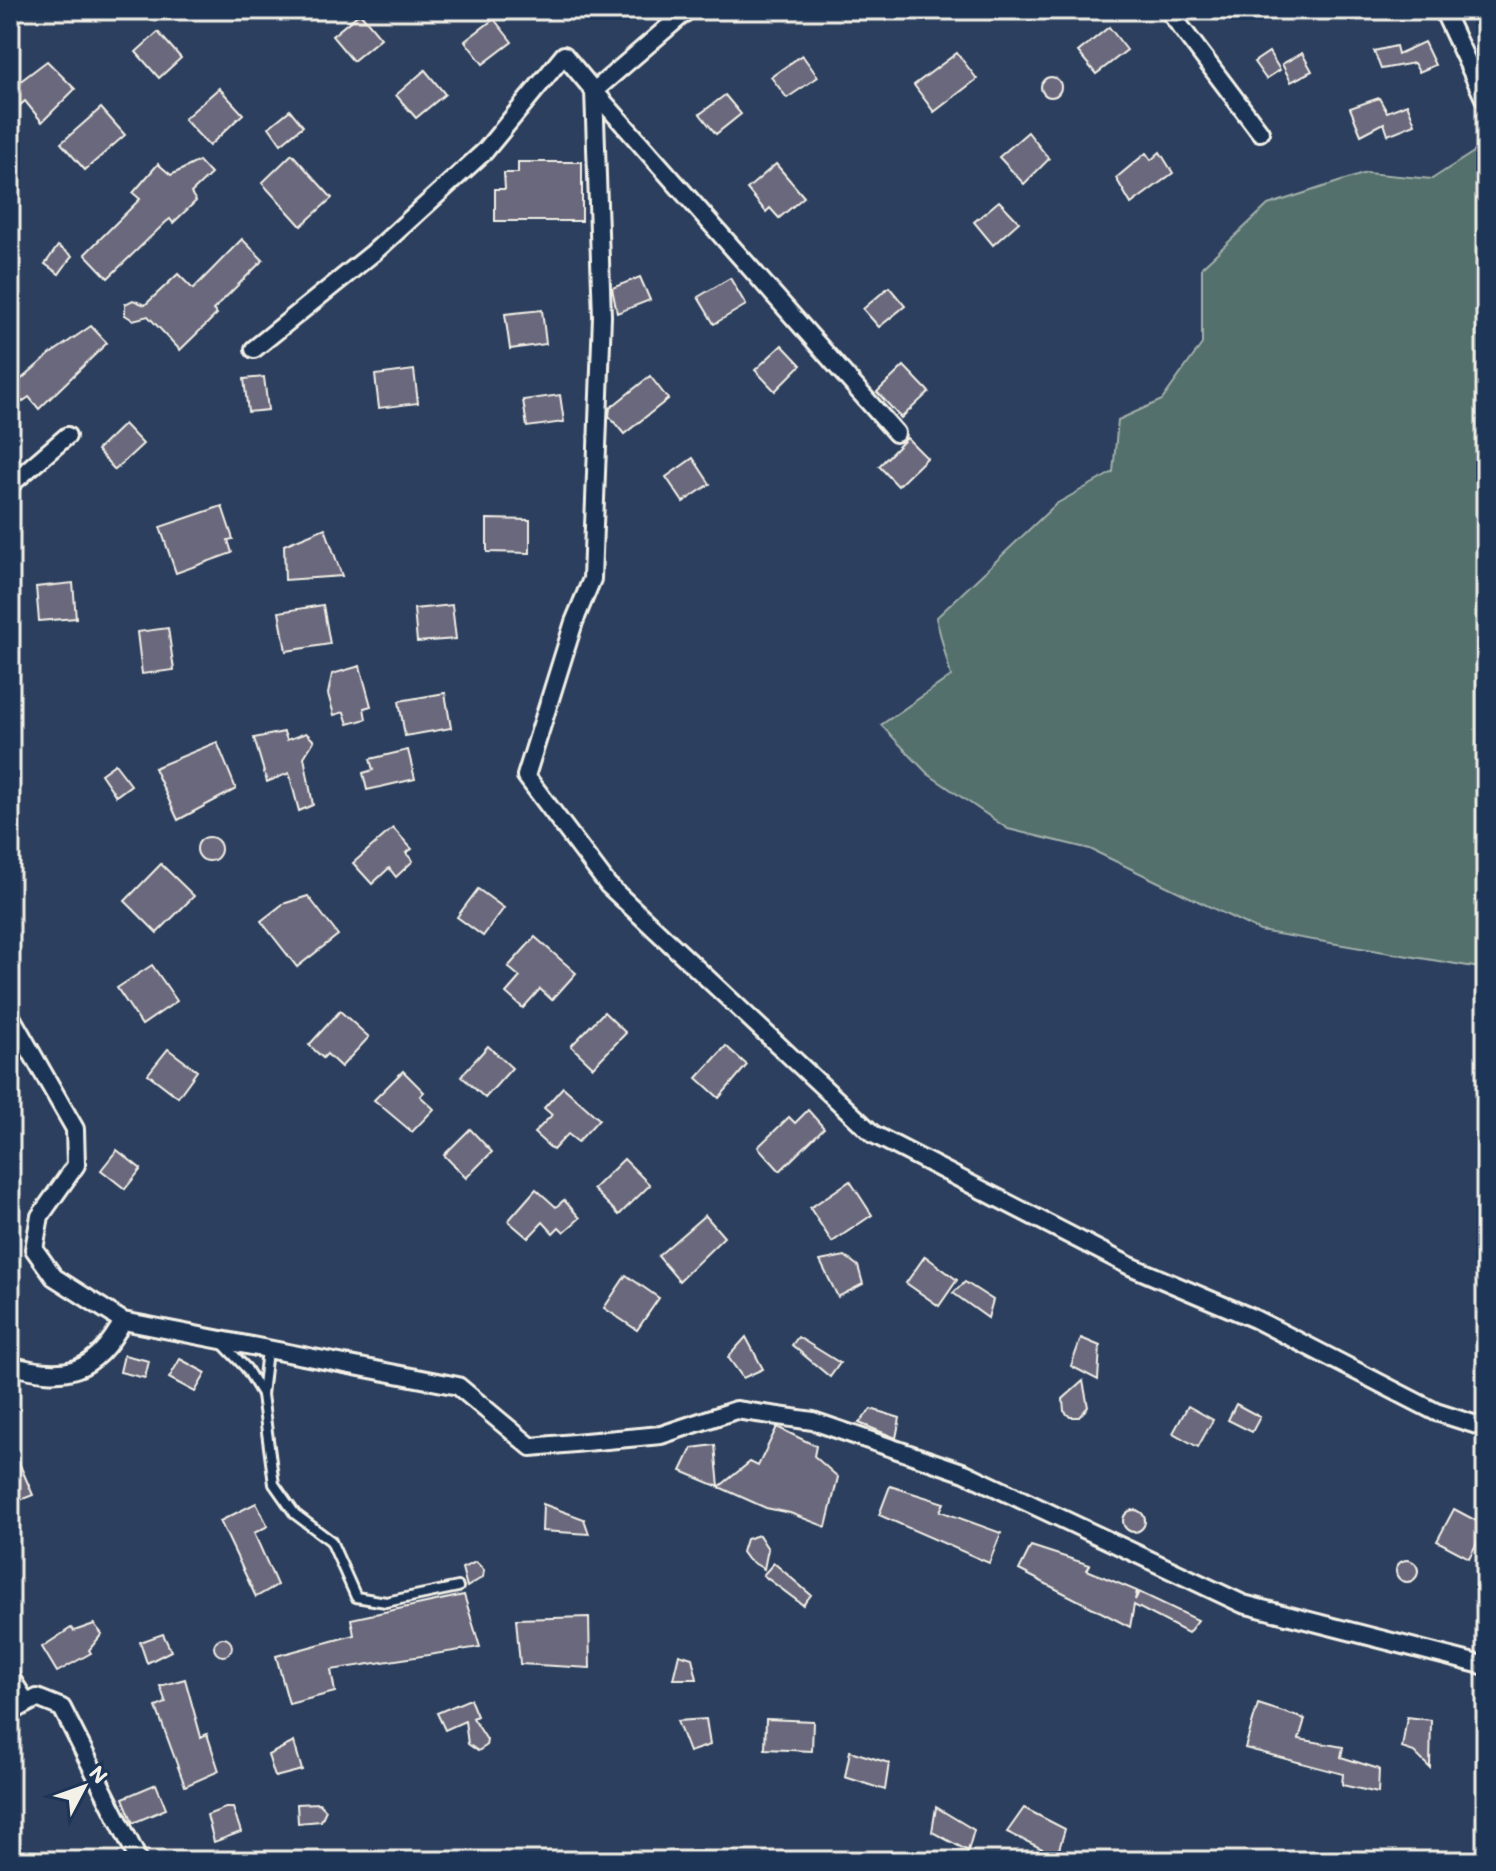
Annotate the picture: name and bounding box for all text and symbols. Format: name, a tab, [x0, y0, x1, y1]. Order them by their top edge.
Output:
north arrow	[44, 1747, 124, 1827]
text: N	[84, 1760, 114, 1789]

